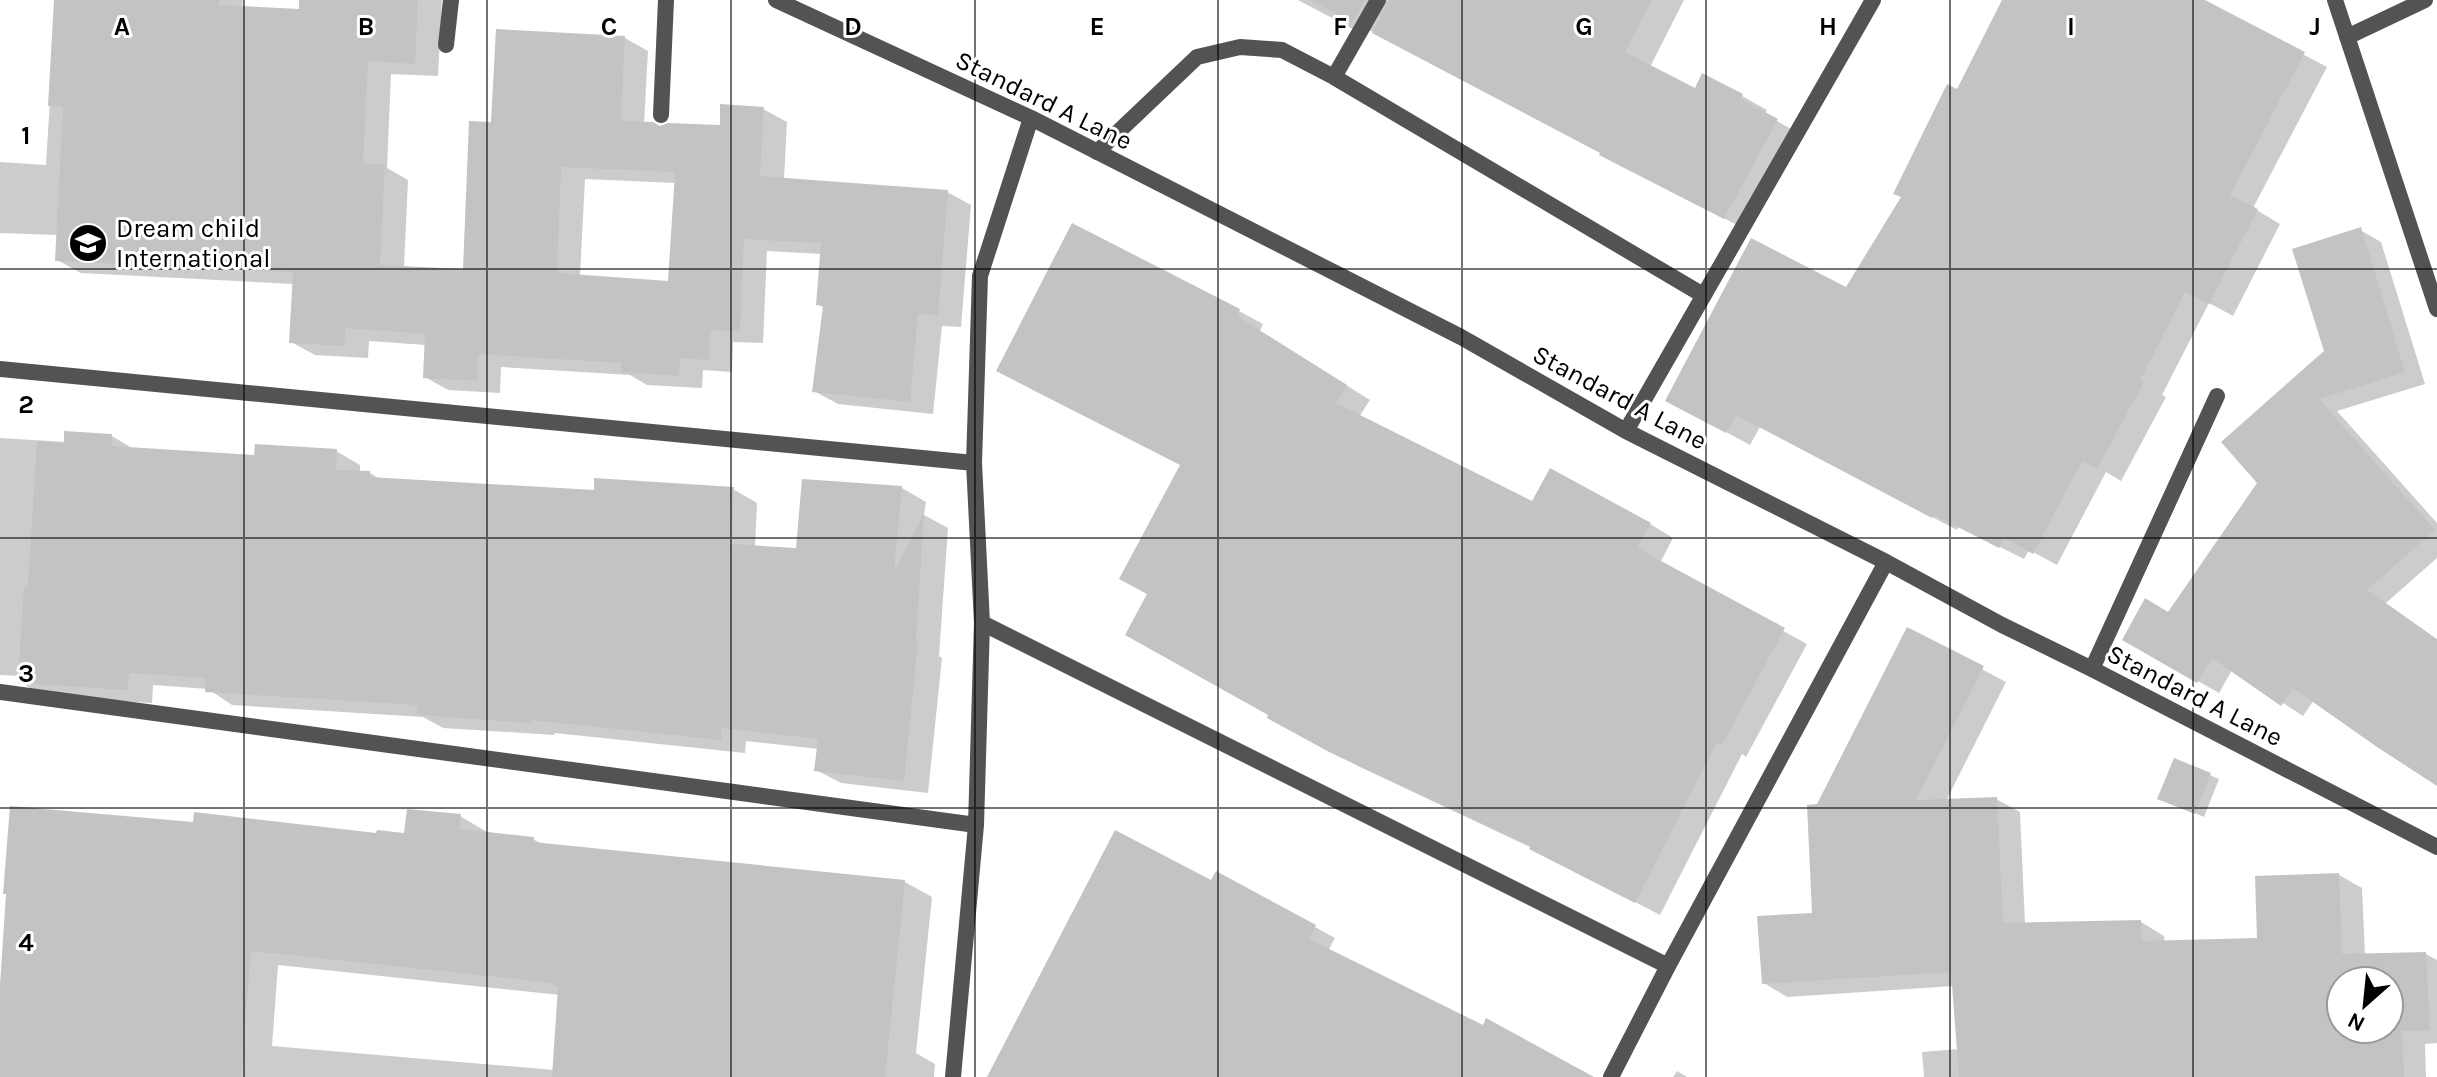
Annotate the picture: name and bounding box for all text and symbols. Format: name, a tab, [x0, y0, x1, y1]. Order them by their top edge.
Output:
text: A	[114, 11, 130, 42]
text: B	[358, 11, 374, 42]
text: C	[601, 11, 617, 42]
text: D	[844, 11, 862, 42]
text: E	[1089, 11, 1105, 42]
text: F	[1333, 11, 1347, 42]
text: G	[1575, 11, 1593, 42]
text: H	[1819, 11, 1837, 42]
text: I	[2067, 11, 2075, 42]
text: J	[2309, 11, 2321, 42]
street label: Standard A Lane	[950, 44, 1137, 157]
text: 1	[21, 120, 31, 151]
place label: Dream child International	[116, 213, 271, 274]
school or university icon: Dream child International	[67, 222, 109, 264]
street label: Standard A Lane	[1527, 338, 1712, 456]
text: 2	[18, 389, 34, 420]
street label: Standard A Lane	[2102, 638, 2288, 753]
text: 3	[18, 658, 34, 689]
text: 4	[18, 927, 34, 958]
north arrow	[2325, 965, 2405, 1045]
text: N	[2343, 1007, 2369, 1037]

